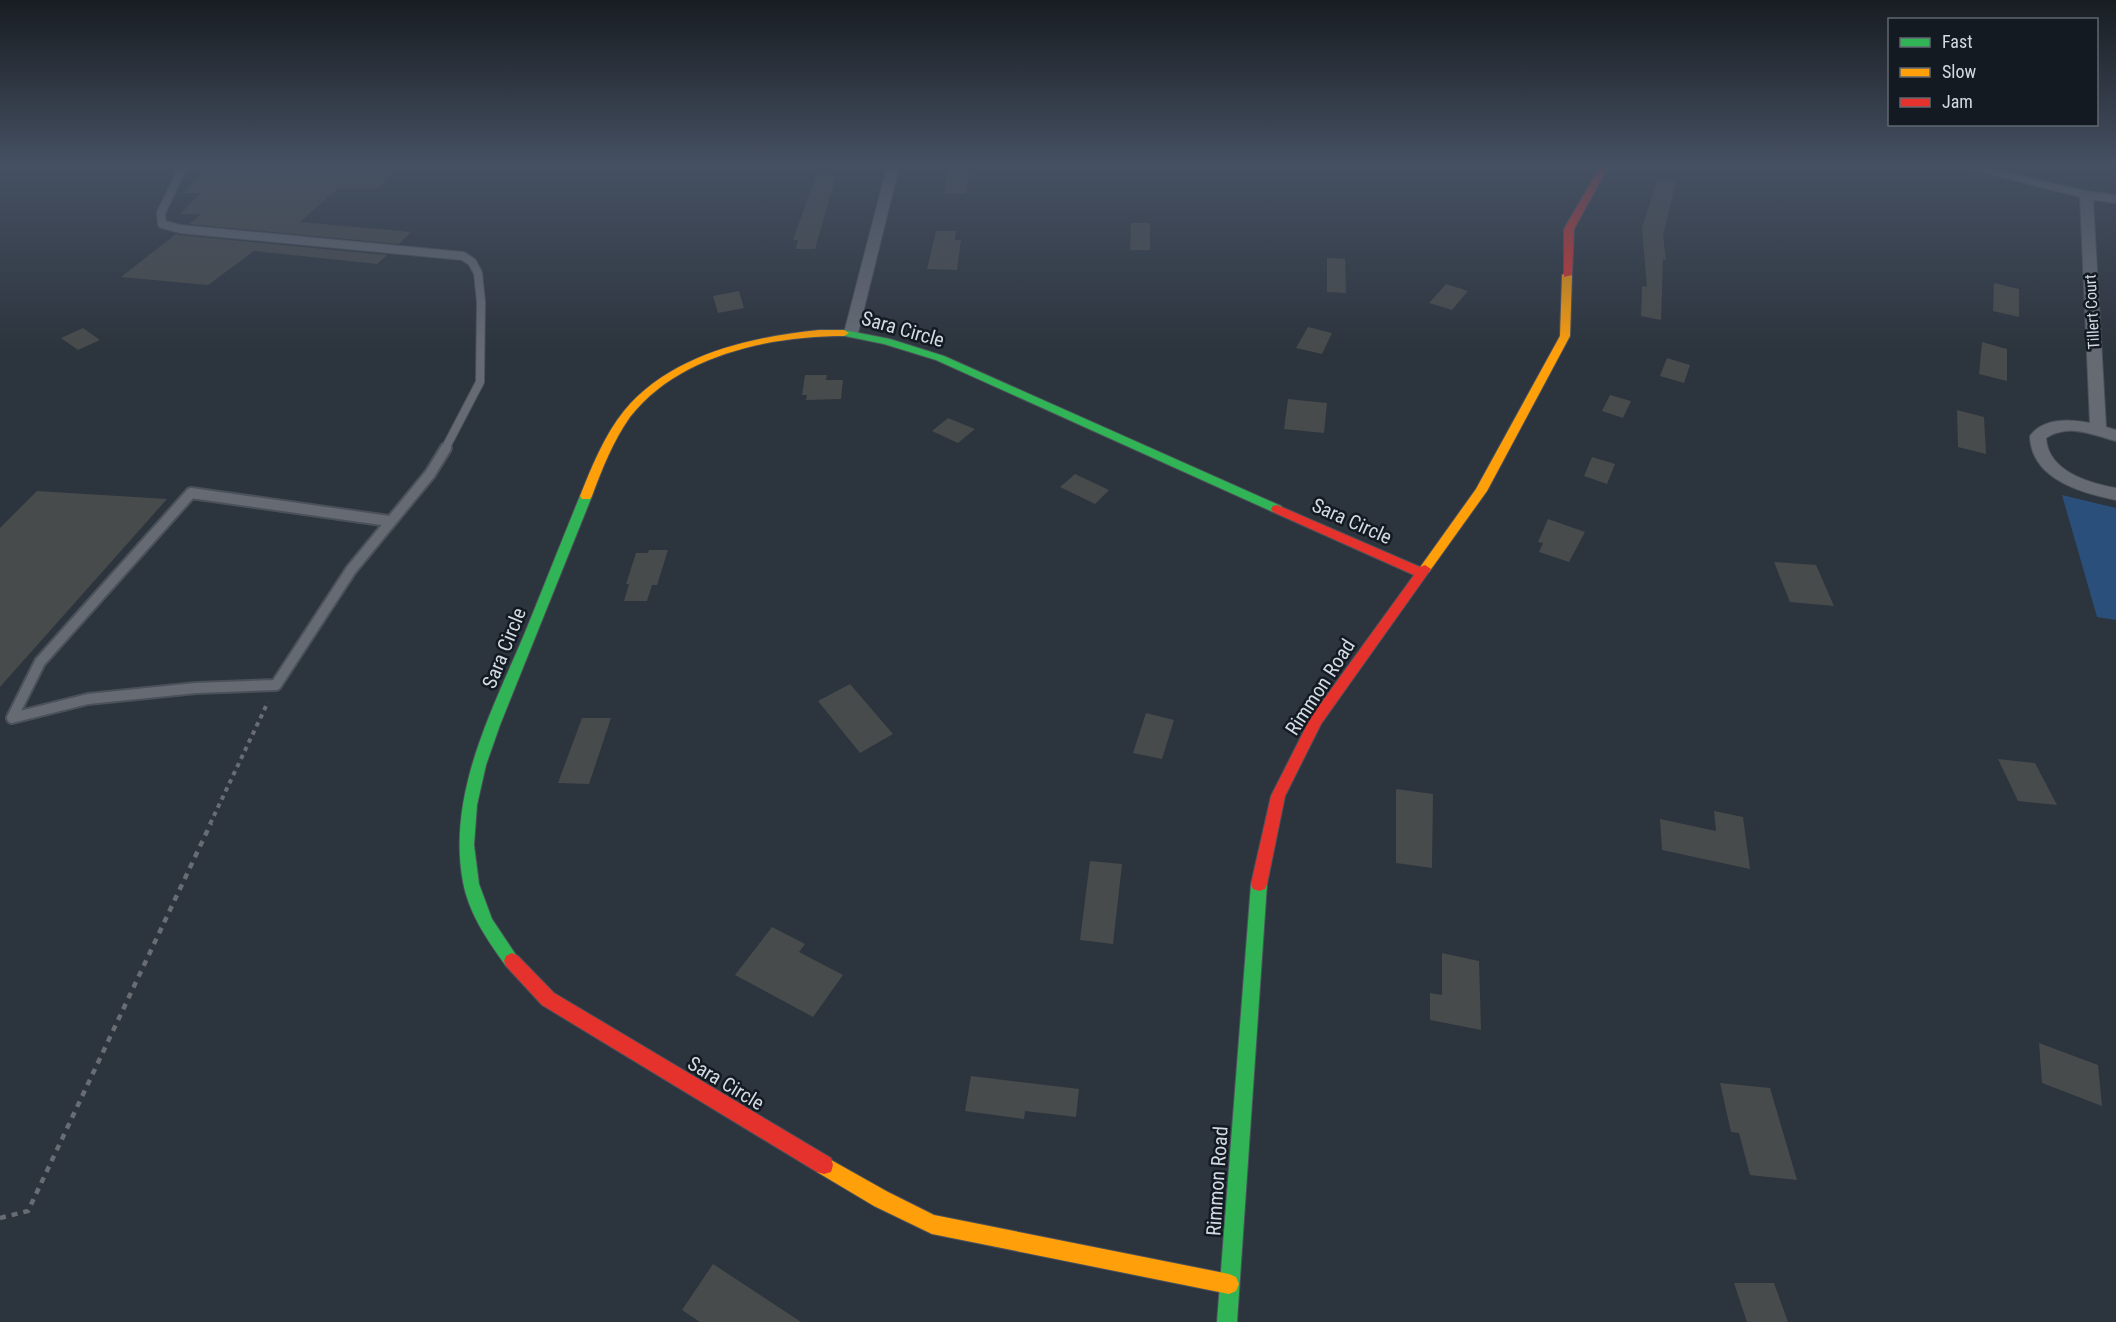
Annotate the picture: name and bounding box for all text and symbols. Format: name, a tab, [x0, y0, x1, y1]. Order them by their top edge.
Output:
legend	[1888, 18, 2098, 126]
text: Fast	[1942, 31, 1973, 52]
text: Slow	[1942, 61, 1977, 82]
text: Jam	[1942, 91, 1973, 112]
street label: Tillert Court	[2081, 274, 2103, 350]
street label: Sara Circle	[859, 306, 947, 352]
street label: Sara Circle	[1308, 493, 1396, 549]
street label: Sara Circle	[477, 604, 531, 692]
street label: Rimmon Road	[1280, 634, 1360, 740]
street label: Sara Circle	[683, 1051, 769, 1115]
street label: Rimmon Road	[1201, 1125, 1233, 1237]

